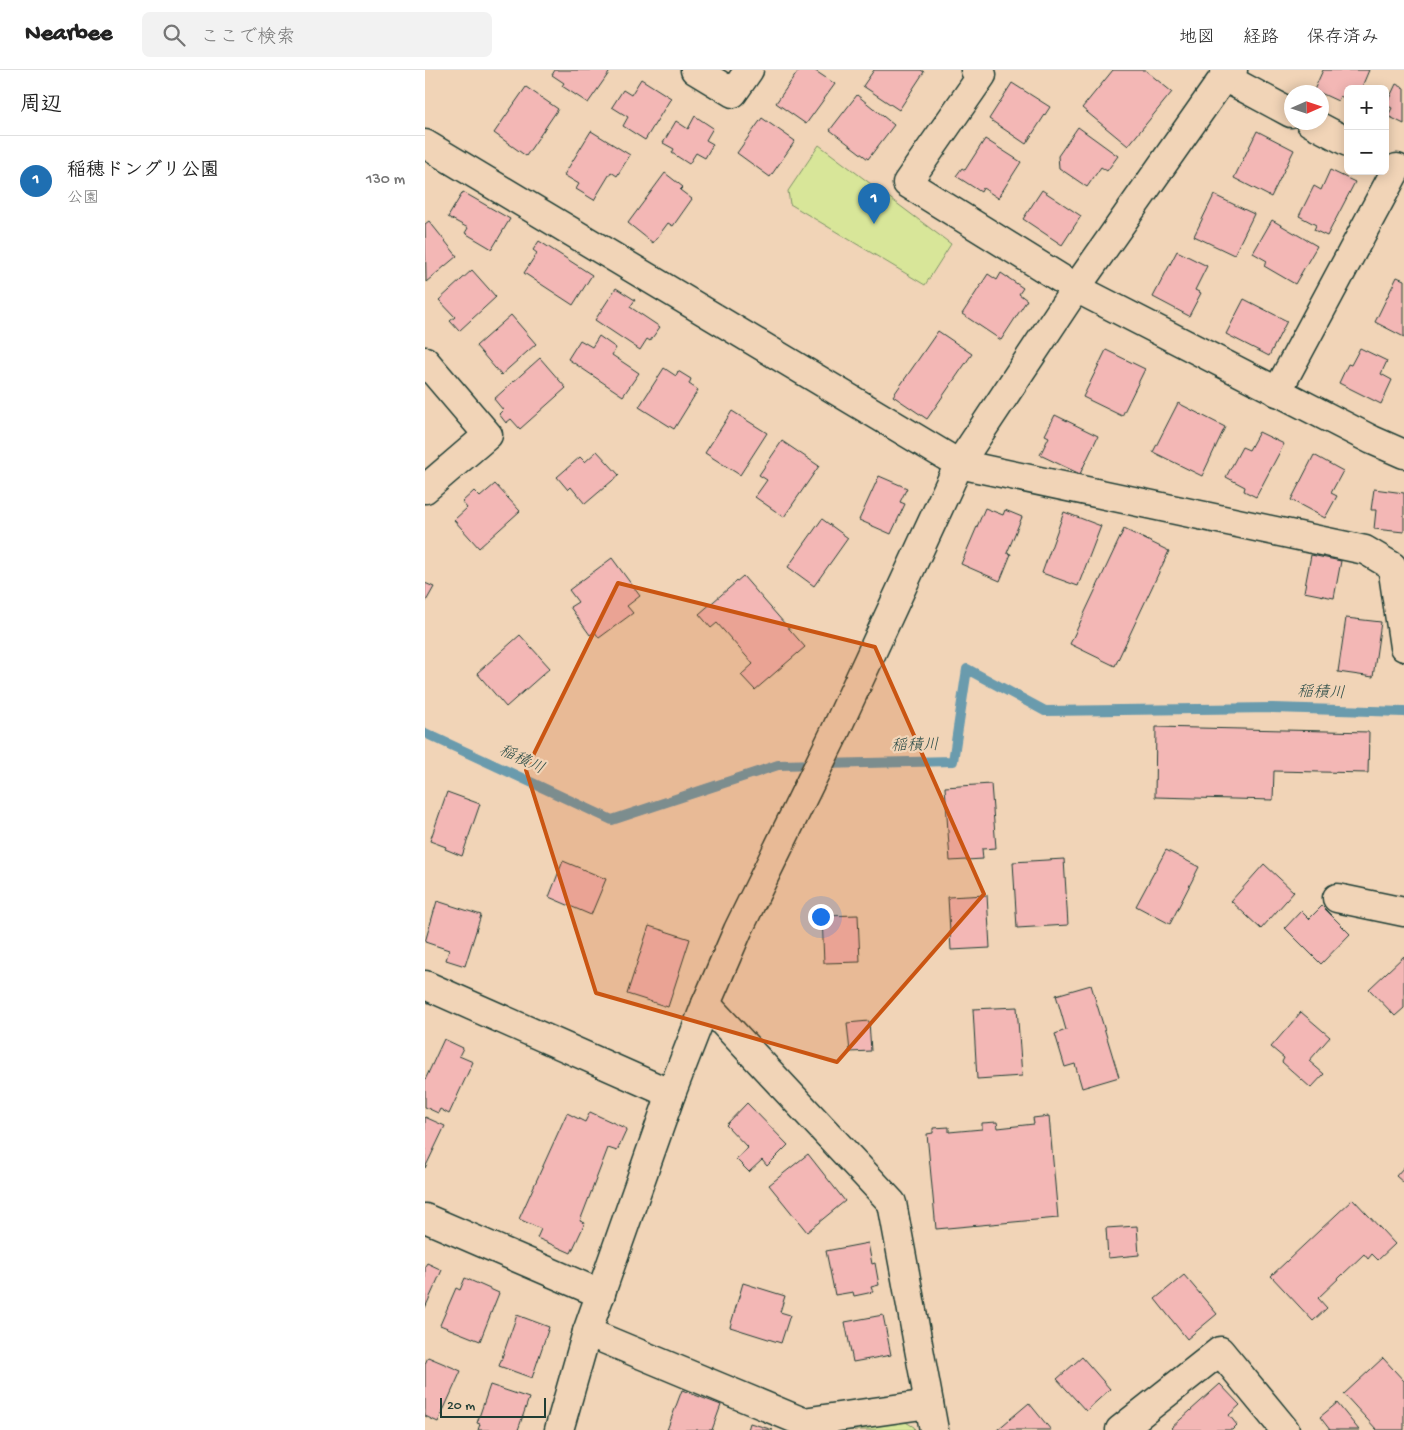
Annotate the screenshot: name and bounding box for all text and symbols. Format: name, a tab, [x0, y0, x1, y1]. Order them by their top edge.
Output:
search box	[142, 12, 492, 57]
text: Nearbee	[25, 20, 112, 49]
icon: search	[160, 21, 188, 49]
text: ここで検索	[200, 27, 295, 50]
text: 地図	[1179, 28, 1215, 49]
text: 経路	[1243, 28, 1279, 49]
text: 保存済み	[1307, 28, 1379, 49]
north arrow	[1284, 85, 1329, 130]
map controls	[1344, 85, 1389, 175]
button: +	[1344, 85, 1389, 130]
text: 周辺	[20, 94, 62, 119]
button: −	[1344, 130, 1389, 175]
text: 稲穂ドングリ公園	[67, 160, 219, 183]
text: 1	[33, 171, 39, 190]
text: 130 m	[366, 171, 405, 190]
pin: 1	[858, 183, 890, 224]
text: 公園	[67, 190, 99, 209]
water label: 稲積川	[1297, 682, 1345, 704]
water label: 稲積川	[891, 735, 939, 757]
water label: 稲積川	[495, 740, 548, 780]
your location	[808, 904, 834, 930]
scale bar	[440, 1395, 546, 1418]
text: 20 m	[447, 1398, 475, 1415]

